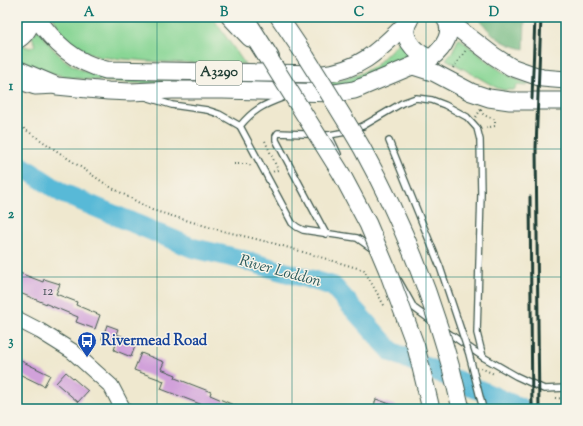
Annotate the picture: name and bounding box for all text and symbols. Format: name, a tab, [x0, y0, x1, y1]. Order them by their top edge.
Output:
text: A	[84, 4, 95, 22]
text: B	[220, 4, 229, 22]
text: C	[354, 4, 364, 22]
text: D	[489, 4, 499, 22]
road number: A3290	[196, 61, 242, 85]
text: 1	[9, 78, 14, 96]
text: 2	[8, 206, 15, 224]
water label: River Loddon	[236, 250, 324, 294]
house number: 12	[43, 283, 53, 301]
bus stop icon: Rivermead Road	[76, 330, 98, 358]
place label: Rivermead Road	[101, 331, 208, 352]
text: 3	[8, 333, 14, 351]

